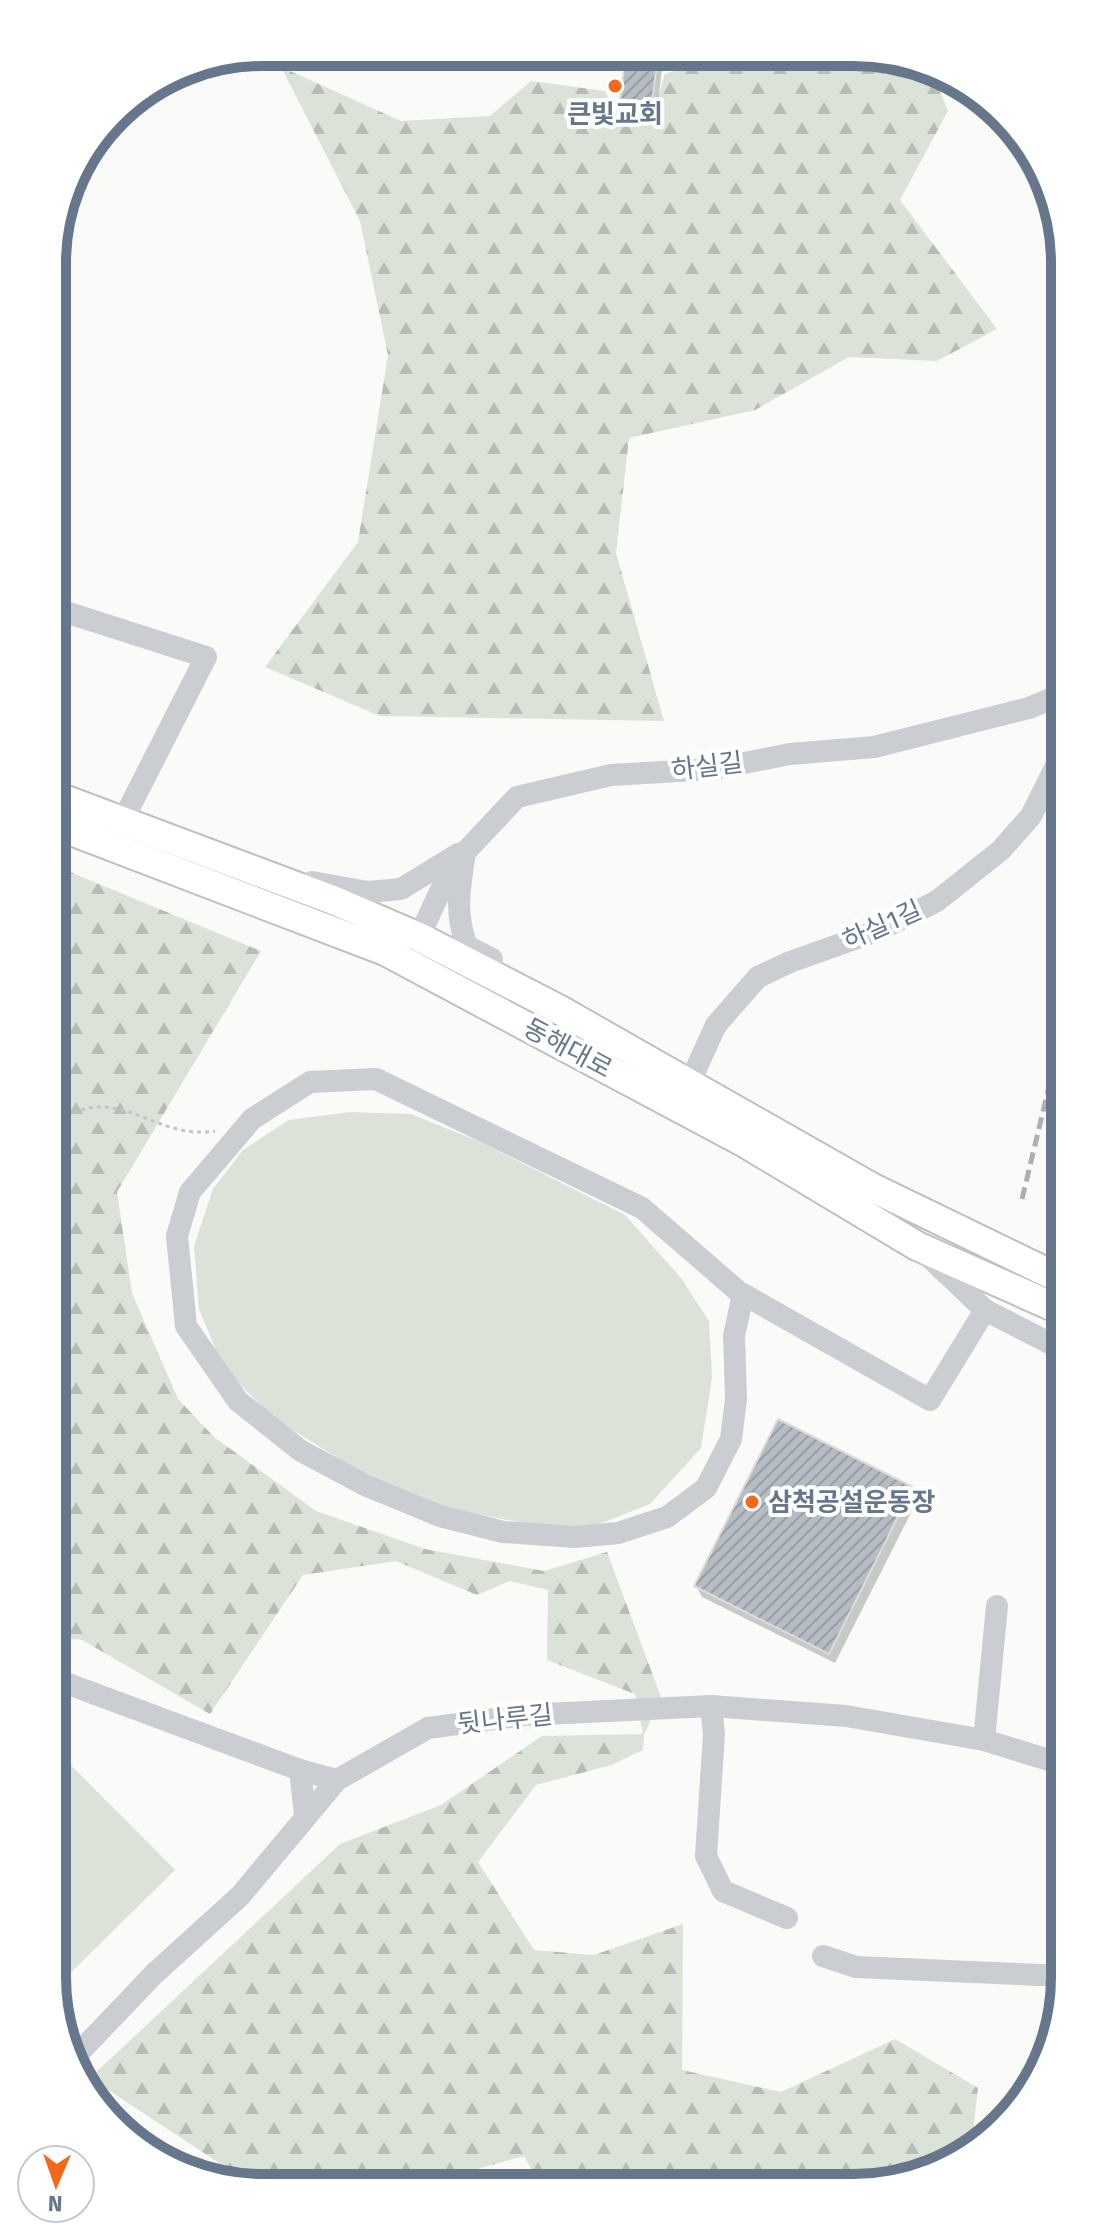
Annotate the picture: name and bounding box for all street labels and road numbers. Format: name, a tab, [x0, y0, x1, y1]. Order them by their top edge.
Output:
street label: 하실길	[670, 747, 745, 786]
street label: 하실1길	[838, 894, 926, 957]
street label: 동해대로	[518, 1012, 617, 1085]
street label: 뒷나루길	[456, 1699, 554, 1740]

